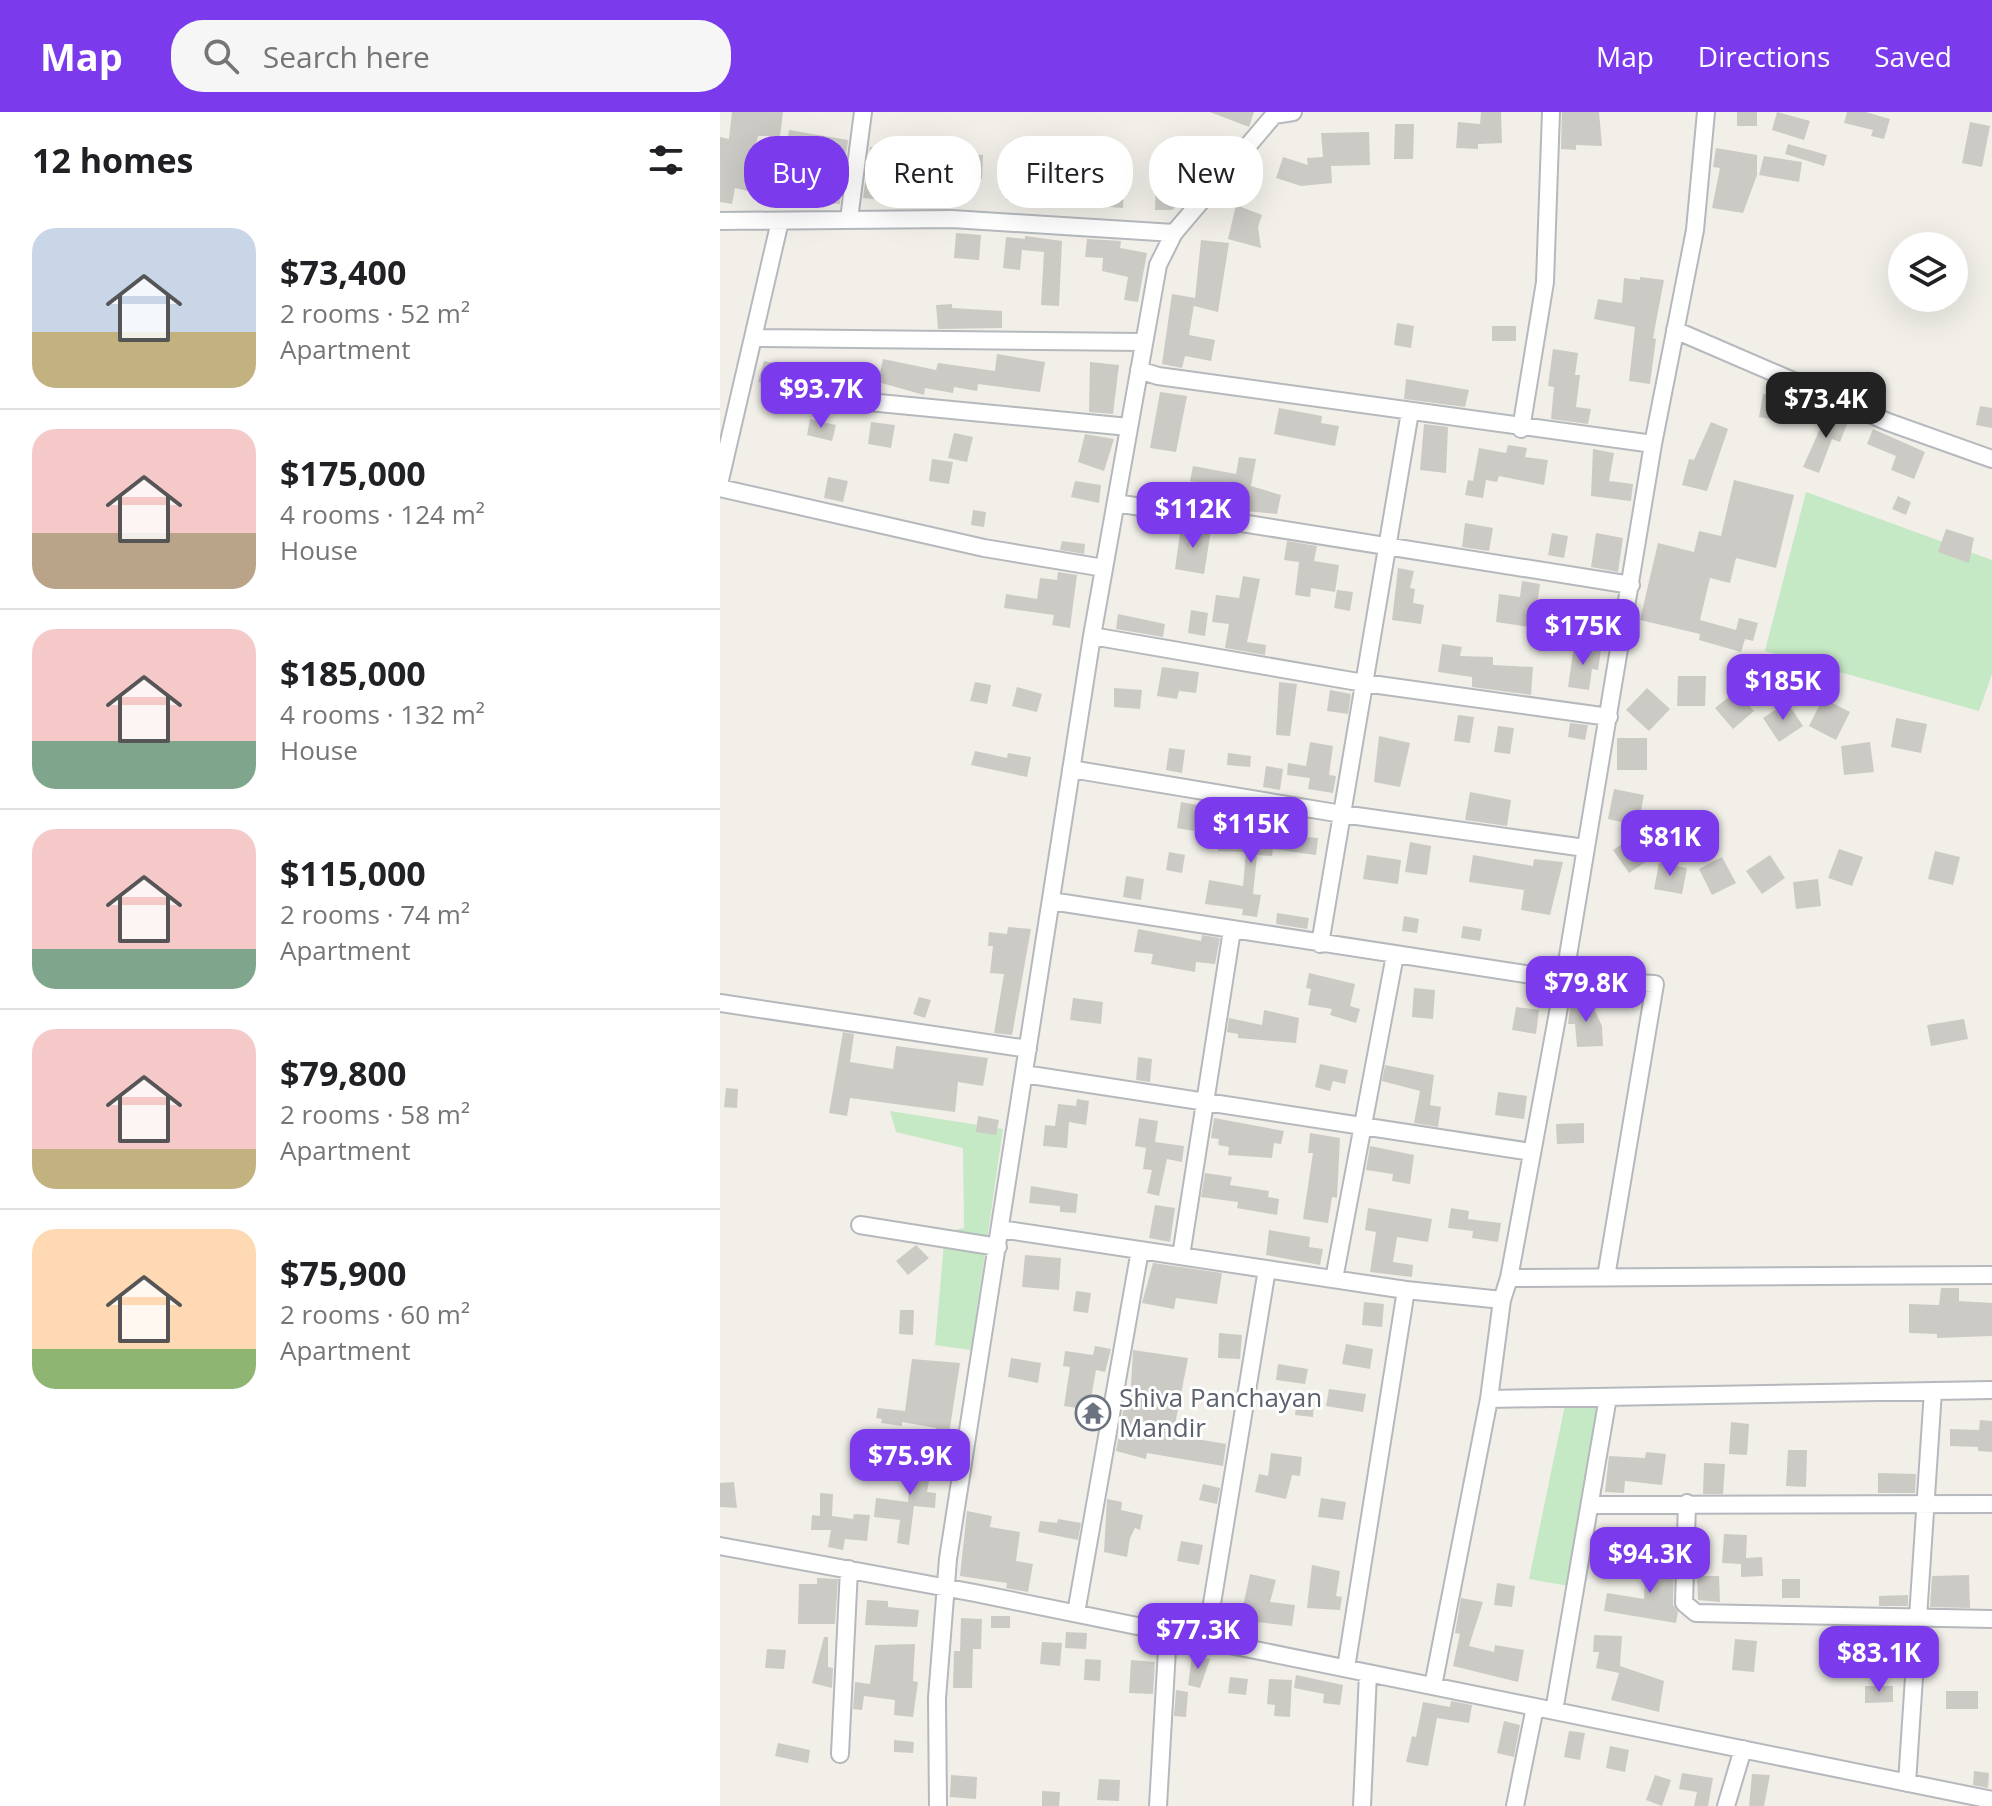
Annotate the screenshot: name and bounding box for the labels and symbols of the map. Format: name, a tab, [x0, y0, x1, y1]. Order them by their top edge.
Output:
pin: $93.7K	[756, 362, 886, 430]
pin: $73.4K	[1761, 372, 1891, 440]
pin: $112K	[1137, 482, 1249, 550]
pin: $175K	[1527, 599, 1639, 667]
pin: $185K	[1727, 654, 1839, 722]
pin: $115K	[1195, 797, 1307, 865]
pin: $81K	[1623, 810, 1717, 878]
pin: $79.8K	[1521, 956, 1651, 1024]
place label: Shiva Panchayan Mandir	[1119, 1379, 1322, 1445]
temple icon: Shiva Panchayan Mandir	[1074, 1394, 1112, 1432]
pin: $75.9K	[845, 1429, 975, 1497]
pin: $94.3K	[1585, 1527, 1715, 1595]
pin: $77.3K	[1133, 1603, 1263, 1671]
pin: $83.1K	[1814, 1626, 1944, 1694]

